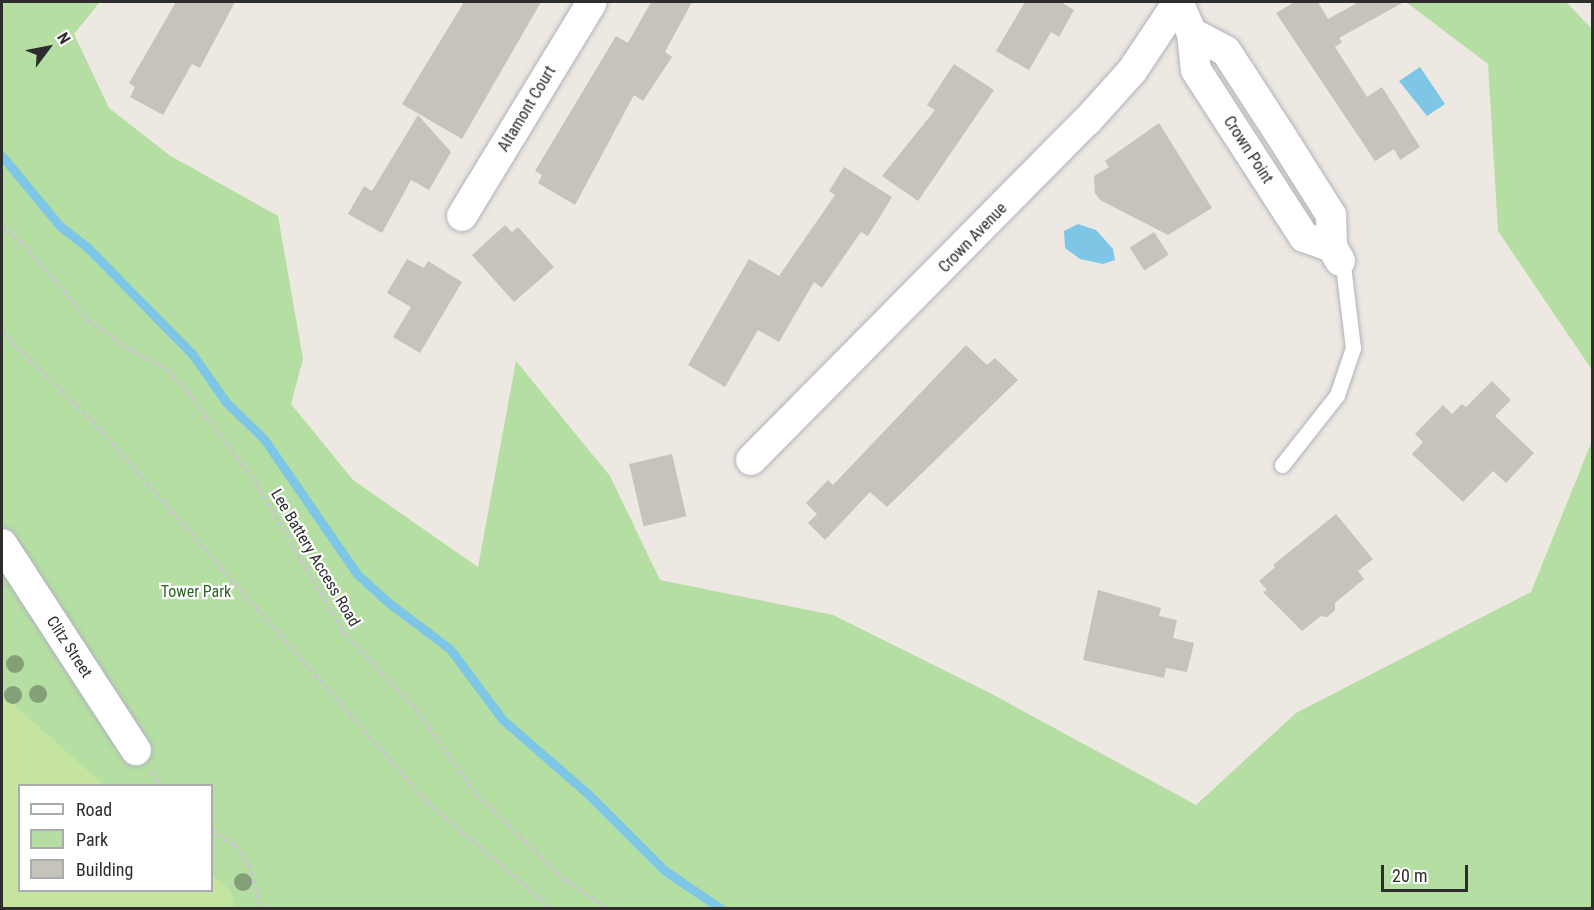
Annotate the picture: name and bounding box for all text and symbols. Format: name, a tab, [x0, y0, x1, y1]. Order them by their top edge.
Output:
north arrow	[18, 18, 78, 78]
text: N	[53, 29, 74, 47]
street label: Altamont Court	[494, 63, 560, 155]
street label: Crown Point	[1219, 113, 1277, 187]
street label: Crown Avenue	[935, 199, 1011, 277]
street label: Lee Battery Access Road	[266, 486, 364, 630]
park label: Tower Park	[161, 582, 231, 602]
street label: Clitz Street	[42, 613, 96, 681]
legend	[18, 784, 213, 892]
text: Road	[76, 799, 112, 820]
text: Park	[76, 829, 108, 850]
scale bar	[1384, 853, 1471, 891]
text: Building	[76, 859, 133, 880]
text: 20 m	[1392, 865, 1427, 886]

